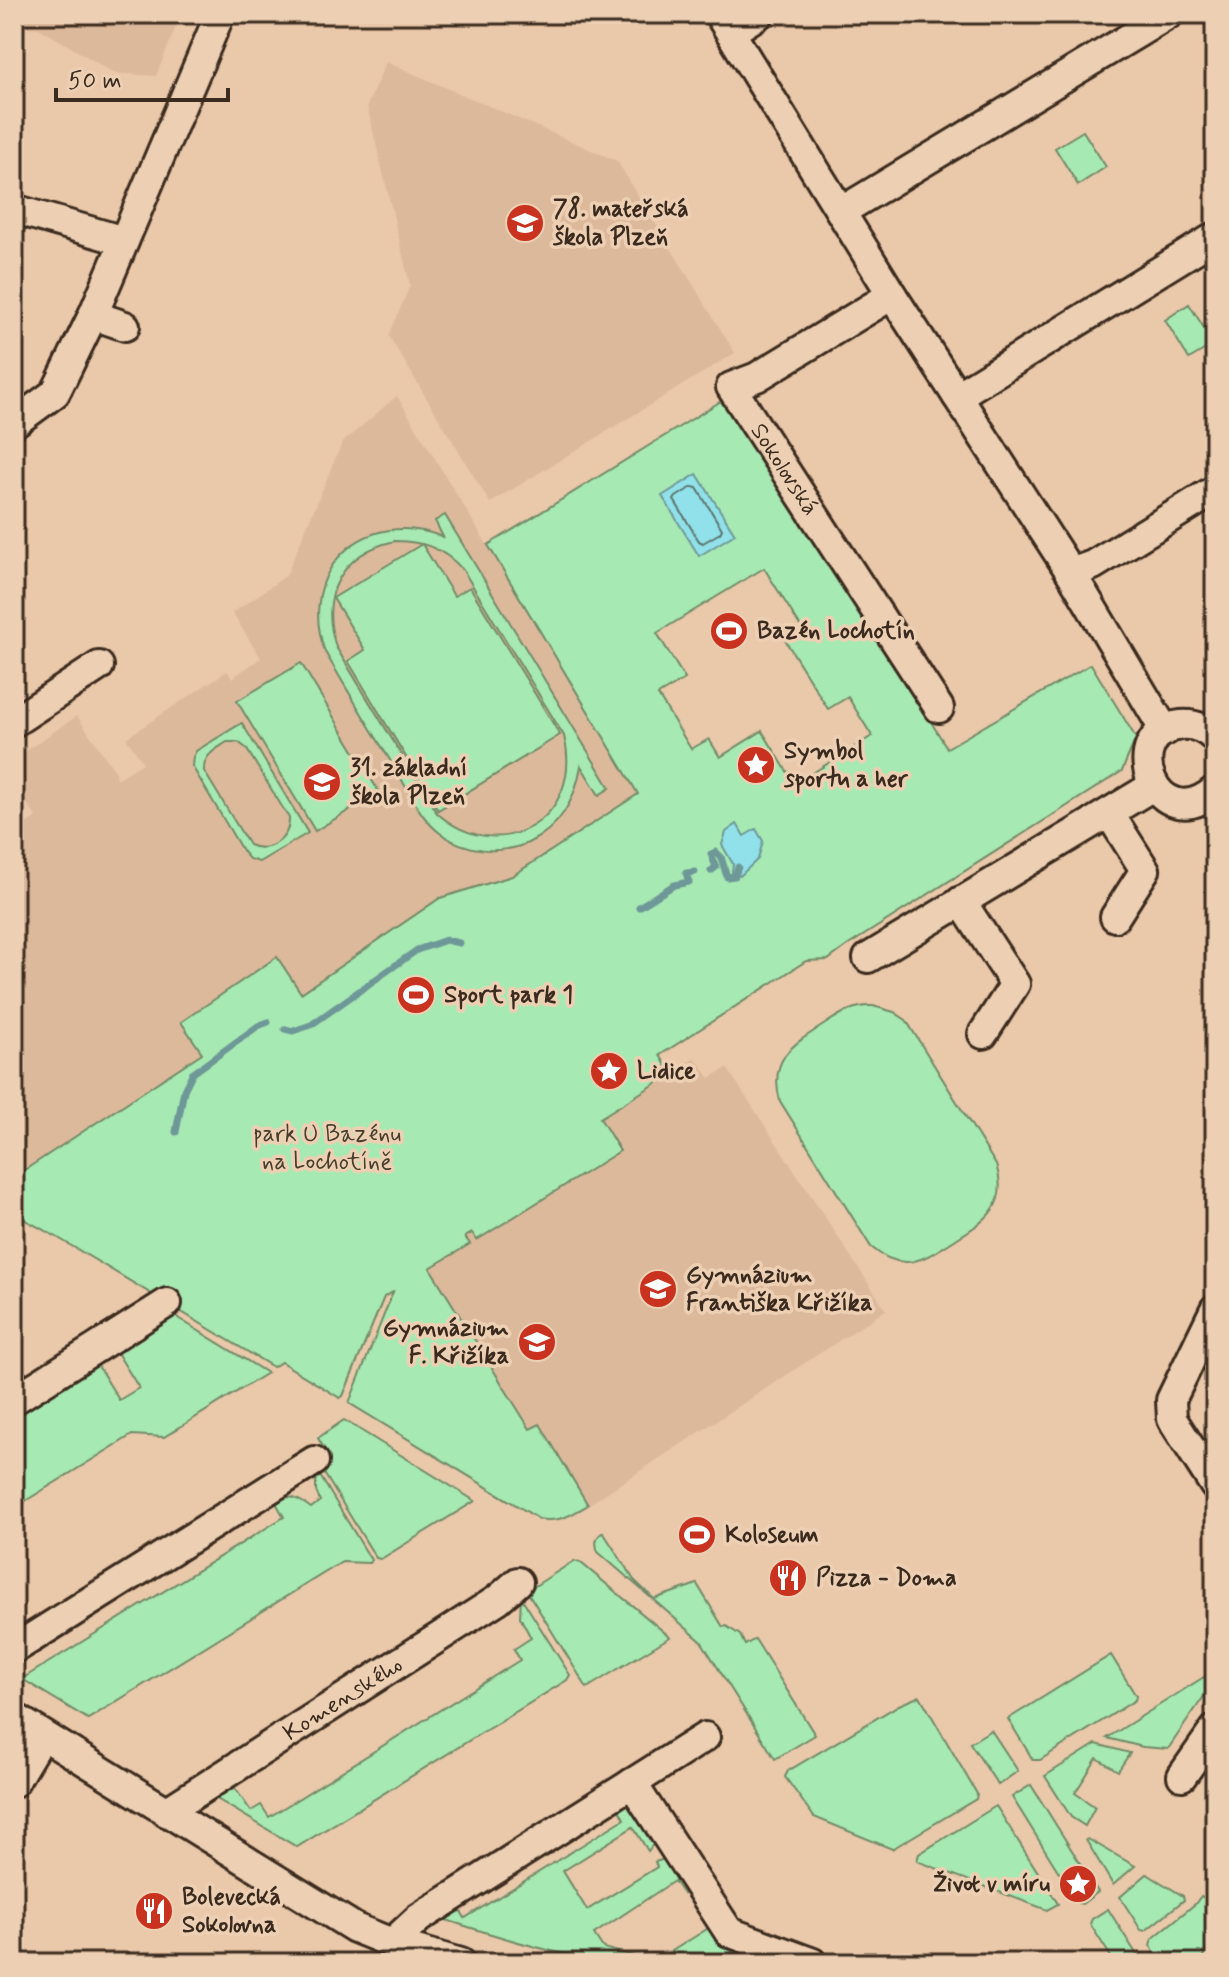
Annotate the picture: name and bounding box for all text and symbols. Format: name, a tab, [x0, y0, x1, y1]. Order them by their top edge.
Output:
scale bar	[56, 52, 228, 102]
text: 50 m	[68, 66, 122, 97]
place label: 78. mateřská škola Plzeň	[552, 194, 689, 253]
school or university icon: 78. mateřská škola Plzeň	[504, 202, 546, 244]
street label: Sokolovská	[743, 417, 826, 522]
sports icon: Bazén Lochotín	[708, 610, 750, 652]
place label: Bazén Lochotín	[757, 616, 915, 647]
place label: Symbol sportu a her	[783, 736, 909, 795]
place icon: Symbol sportu a her	[735, 744, 777, 786]
place label: 31. základní škola Plzeň	[349, 753, 467, 812]
school or university icon: 31. základní škola Plzeň	[301, 761, 343, 803]
sports icon: Sport park 1	[395, 974, 437, 1016]
place label: Sport park 1	[444, 980, 573, 1011]
place icon: Lidice	[588, 1050, 630, 1092]
place label: Lidice	[637, 1056, 696, 1087]
park label: park U Bazénu na Lochotíně	[253, 1119, 401, 1178]
place label: Gymnázium Františka Křižíka	[686, 1260, 873, 1319]
school or university icon: Gymnázium Františka Křižíka	[637, 1268, 679, 1310]
place label: Gymnázium F. Křižíka	[383, 1313, 509, 1372]
school or university icon: Gymnázium F. Křižíka	[516, 1321, 558, 1363]
sports icon: Koloseum	[676, 1514, 718, 1556]
place label: Koloseum	[725, 1520, 818, 1551]
restaurant icon: Pizza - Doma	[767, 1557, 809, 1599]
place label: Pizza - Doma	[816, 1563, 957, 1594]
street label: Komenského	[277, 1649, 408, 1748]
place icon: Život v míru	[1057, 1863, 1099, 1905]
place label: Život v míru	[933, 1869, 1050, 1900]
place label: Bolevecká Sokolovna	[182, 1882, 281, 1941]
restaurant icon: Bolevecká Sokolovna	[133, 1890, 175, 1932]

